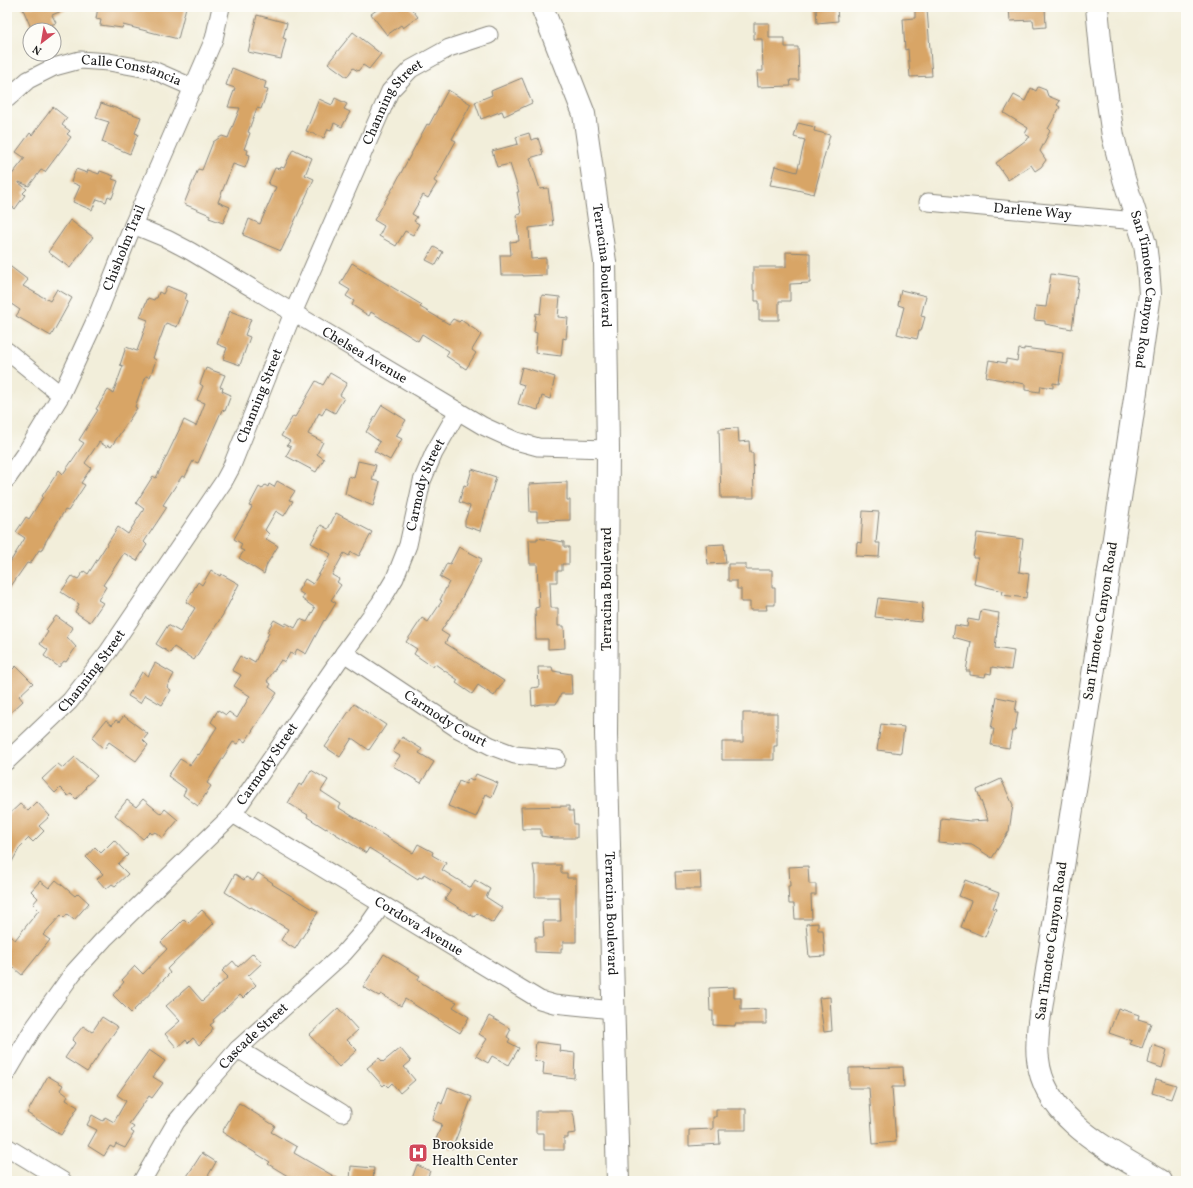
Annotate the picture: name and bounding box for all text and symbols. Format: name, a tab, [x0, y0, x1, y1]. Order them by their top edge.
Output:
north arrow	[22, 22, 62, 62]
text: N	[30, 41, 45, 58]
street label: Calle Constancia	[81, 51, 185, 91]
street label: Channing Street	[358, 55, 426, 148]
street label: Darlene Way	[993, 199, 1073, 225]
street label: Chisholm Trail	[98, 202, 150, 294]
street label: Terracina Boulevard	[587, 203, 616, 328]
street label: San Timoteo Canyon Road	[1125, 208, 1160, 370]
street label: Chelsea Avenue	[318, 322, 411, 388]
street label: Channing Street	[232, 346, 287, 446]
street label: Carmody Street	[402, 435, 450, 533]
street label: Terracina Boulevard	[598, 527, 617, 651]
street label: San Timoteo Canyon Road	[1079, 540, 1123, 702]
street label: Channing Street	[54, 626, 130, 717]
street label: Carmody Court	[400, 686, 490, 752]
street label: Carmody Street	[232, 719, 303, 809]
street label: Terracina Boulevard	[600, 851, 622, 976]
street label: San Timoteo Canyon Road	[1031, 860, 1073, 1022]
street label: Cordova Avenue	[371, 892, 467, 961]
street label: Cascade Street	[215, 998, 293, 1074]
place label: Brookside Health Center	[432, 1136, 518, 1171]
hospital icon: Brookside Health Center	[407, 1142, 429, 1164]

